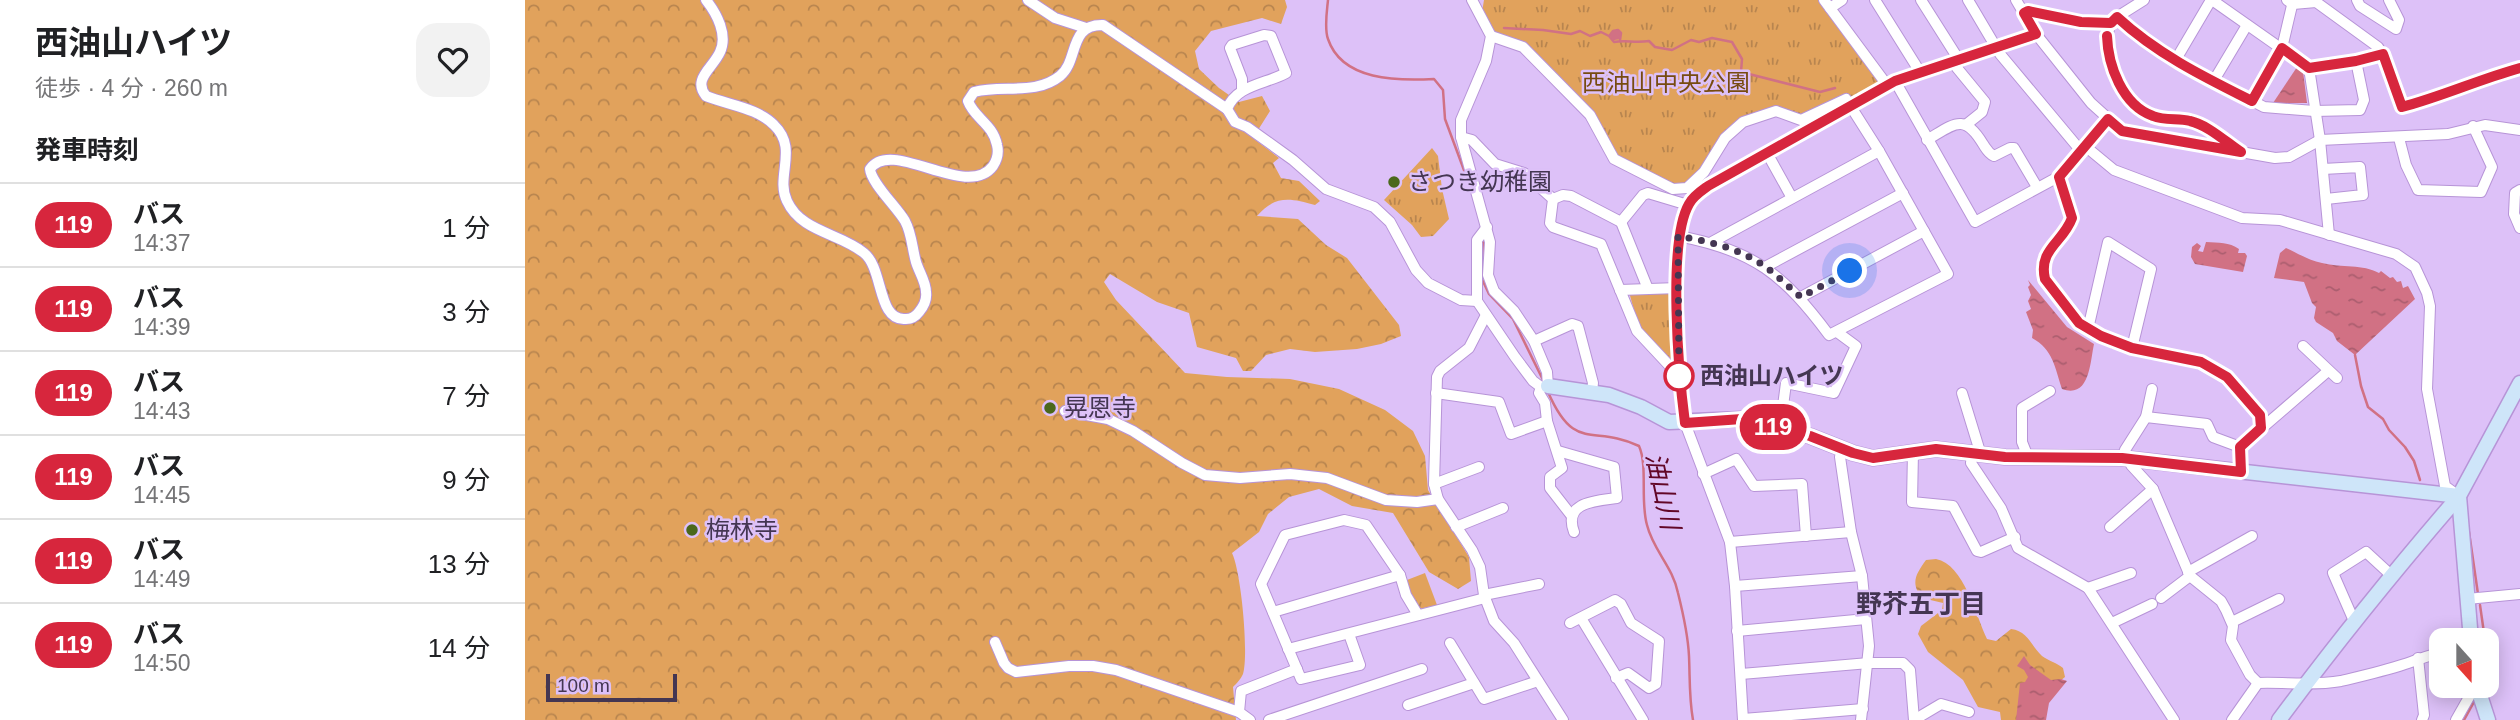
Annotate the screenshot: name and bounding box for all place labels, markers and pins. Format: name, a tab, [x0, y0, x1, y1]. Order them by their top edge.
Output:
place label: さつき幼稚園	[1408, 168, 1552, 195]
marker: さつき幼稚園	[1386, 174, 1402, 190]
marker: 西油山ハイツ	[1664, 361, 1694, 391]
place label: 西油山ハイツ	[1700, 362, 1844, 389]
place label: 晃恩寺	[1064, 394, 1136, 421]
marker: 晃恩寺	[1042, 400, 1058, 416]
place label: 梅林寺	[706, 516, 778, 543]
marker: 梅林寺	[684, 522, 700, 538]

